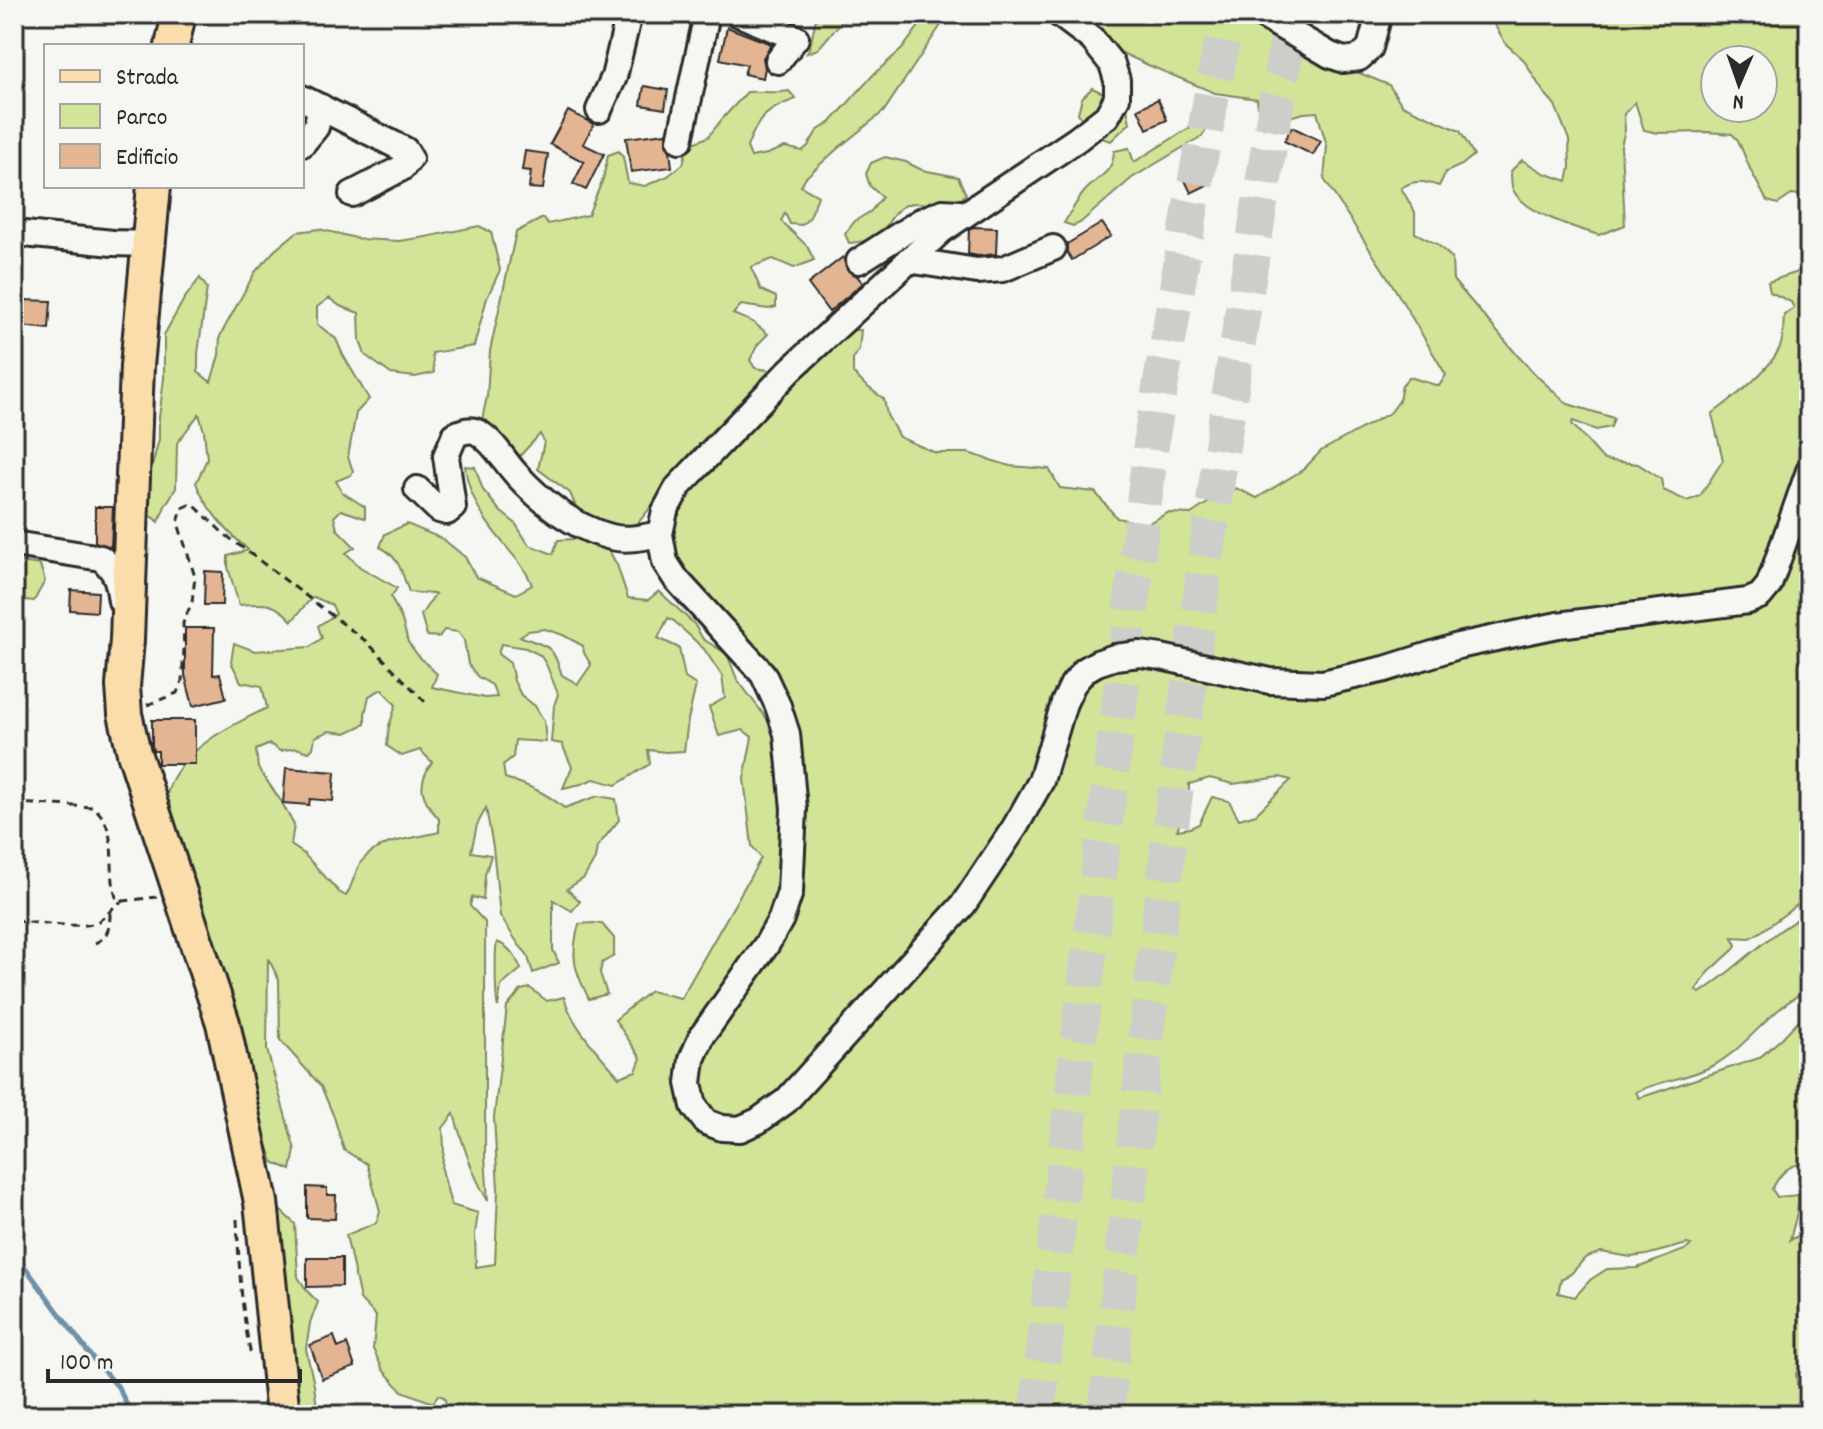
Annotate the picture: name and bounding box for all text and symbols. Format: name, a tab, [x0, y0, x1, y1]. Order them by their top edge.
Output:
legend	[44, 44, 304, 188]
north arrow	[1699, 44, 1779, 124]
text: Strada	[116, 62, 179, 96]
text: N	[1732, 85, 1744, 116]
text: Parco	[116, 102, 167, 136]
text: Edificio	[116, 142, 178, 176]
scale bar	[48, 1333, 300, 1383]
text: 100 m	[60, 1347, 113, 1381]

